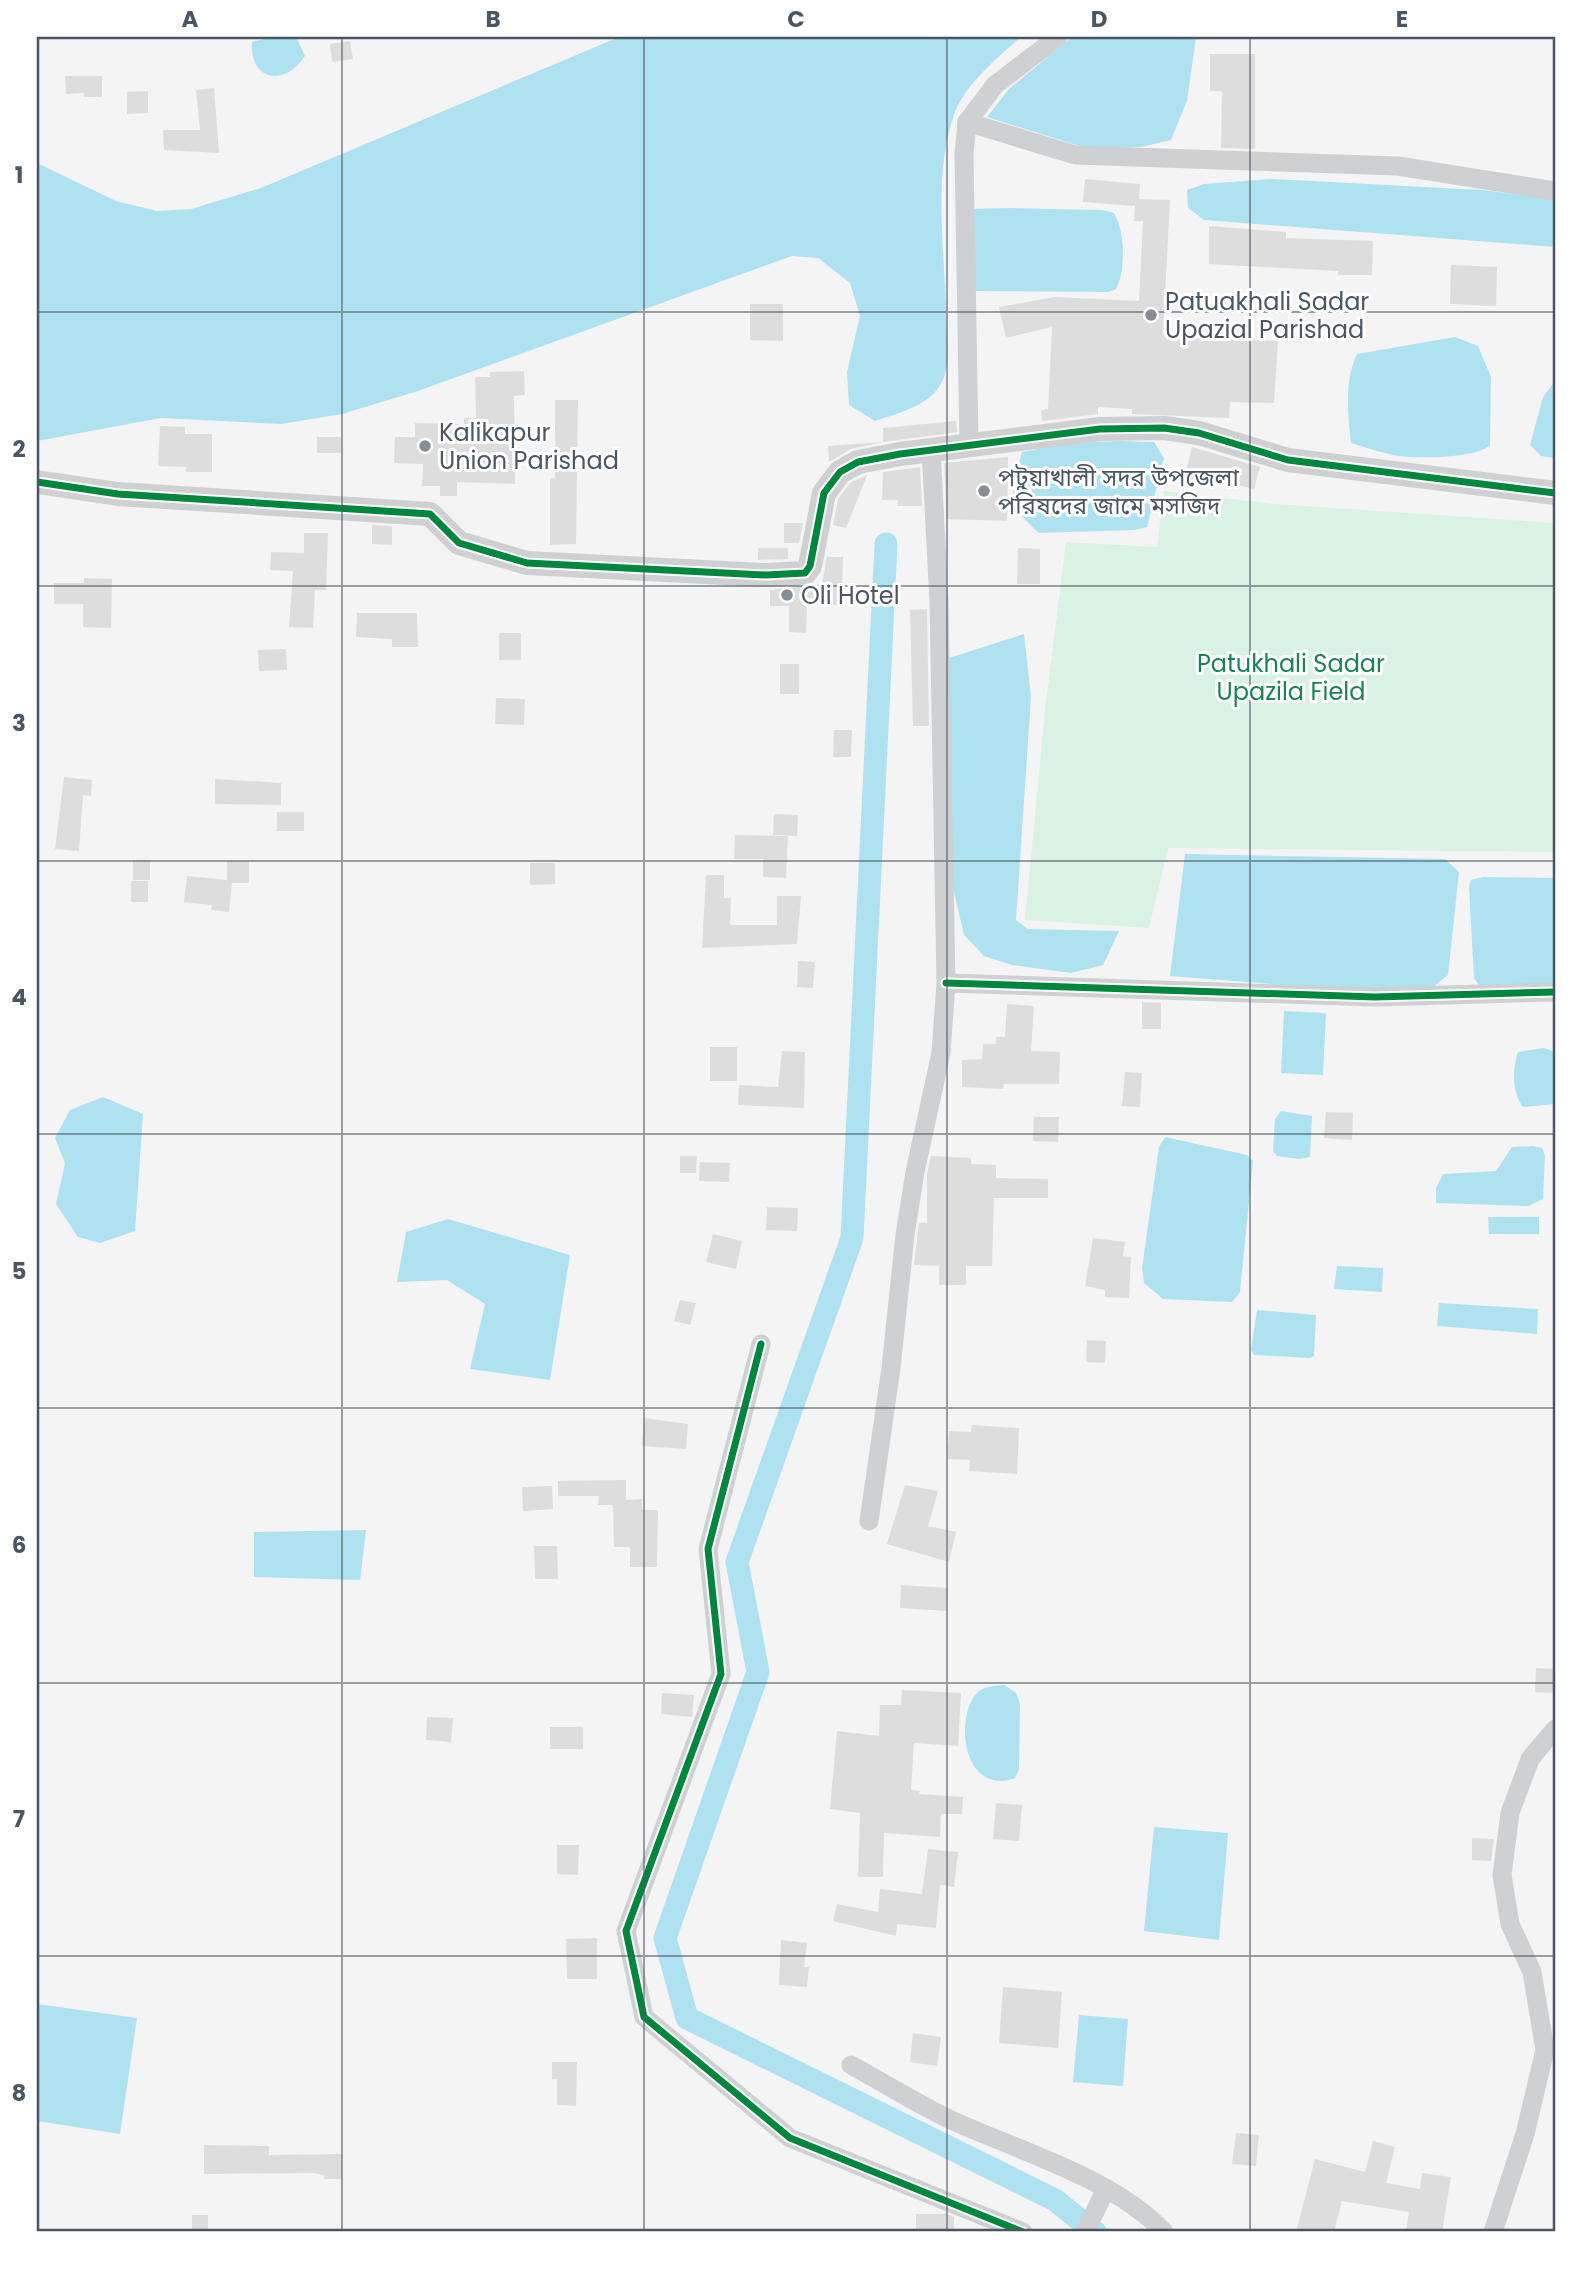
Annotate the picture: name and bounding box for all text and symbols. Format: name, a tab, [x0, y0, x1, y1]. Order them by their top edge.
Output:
text: A	[182, 3, 199, 35]
text: B	[485, 3, 501, 35]
text: C	[787, 3, 805, 35]
text: D	[1091, 3, 1107, 35]
text: E	[1396, 3, 1408, 35]
text: 1	[15, 159, 23, 191]
place label: Patuakhali Sadar Upazial Parishad	[1165, 285, 1369, 346]
marker: Patuakhali Sadar Upazial Parishad	[1143, 307, 1159, 323]
place label: Kalikapur Union Parishad	[439, 416, 619, 477]
text: 2	[12, 433, 26, 465]
marker: Kalikapur Union Parishad	[417, 438, 433, 454]
place label: পটুয়াখালী সদর উপজেলা পরিষদের জামে মসজিদ	[998, 461, 1239, 522]
marker: পটুয়াখালী সদর উপজেলা পরিষদের জামে মসজিদ	[976, 483, 992, 499]
place label: Oli Hotel	[801, 579, 900, 612]
marker: Oli Hotel	[779, 587, 795, 603]
park label: Patukhali Sadar Upazila Field	[1197, 647, 1385, 708]
text: 3	[12, 707, 26, 739]
text: 4	[11, 981, 27, 1013]
text: 5	[12, 1255, 26, 1287]
text: 6	[12, 1529, 26, 1561]
text: 7	[13, 1803, 25, 1835]
text: 8	[12, 2077, 26, 2109]

